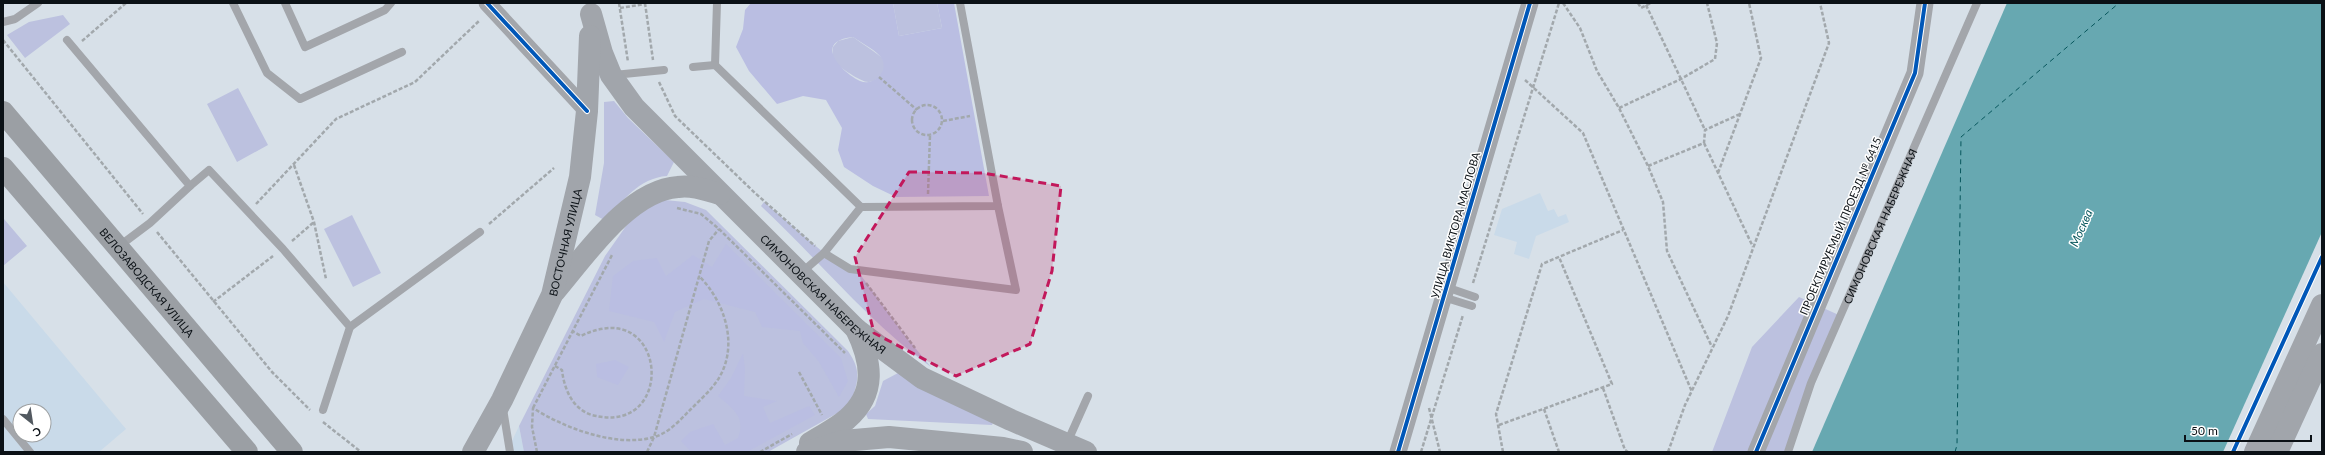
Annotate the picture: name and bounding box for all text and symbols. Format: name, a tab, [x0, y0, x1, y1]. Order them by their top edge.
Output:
street label: ПРОЕКТИРУЕМЫЙ ПРОЕЗД № 6415	[1797, 135, 1883, 317]
street label: СИМОНОВСКАЯ НАБЕРЕЖНАЯ	[1840, 146, 1919, 306]
street label: УЛИЦА ВИКТОРА МАСЛОВА	[1428, 150, 1482, 300]
street label: ВОСТОЧНАЯ УЛИЦА	[545, 187, 584, 297]
water label: Москва	[2066, 207, 2096, 249]
street label: ВЕЛОЗАВОДСКАЯ УЛИЦА	[97, 225, 198, 339]
street label: СИМОНОВСКАЯ НАБЕРЕЖНАЯ	[758, 231, 889, 356]
north arrow	[12, 403, 52, 443]
scale bar	[2185, 417, 2311, 443]
text: 50 m	[2191, 423, 2218, 438]
text: С	[30, 425, 44, 440]

